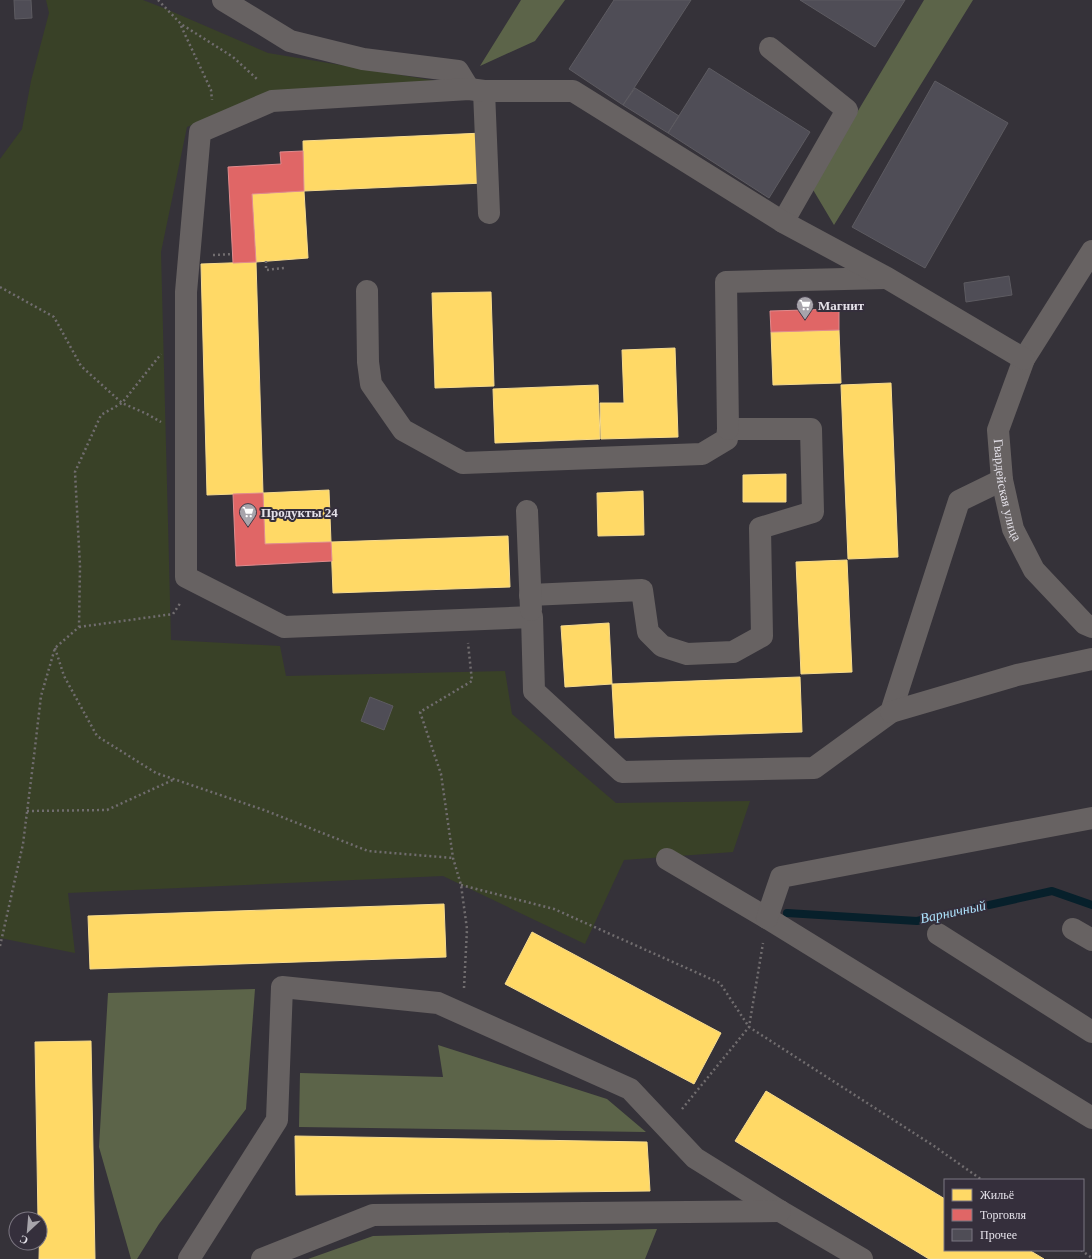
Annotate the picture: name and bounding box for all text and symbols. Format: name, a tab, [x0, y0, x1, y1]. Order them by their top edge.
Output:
supermarket icon: Магнит	[795, 295, 815, 320]
place label: Магнит	[818, 298, 865, 313]
street label: Гвардейская улица	[991, 438, 1025, 543]
supermarket icon: Продукты 24	[238, 502, 258, 527]
place label: Продукты 24	[261, 505, 338, 520]
water label: Варничный	[919, 898, 987, 926]
legend	[944, 1179, 1084, 1251]
text: Жильё	[980, 1188, 1014, 1202]
text: Торговля	[980, 1208, 1027, 1222]
north arrow	[8, 1211, 48, 1251]
text: Прочее	[980, 1228, 1017, 1242]
text: С	[17, 1233, 30, 1247]

